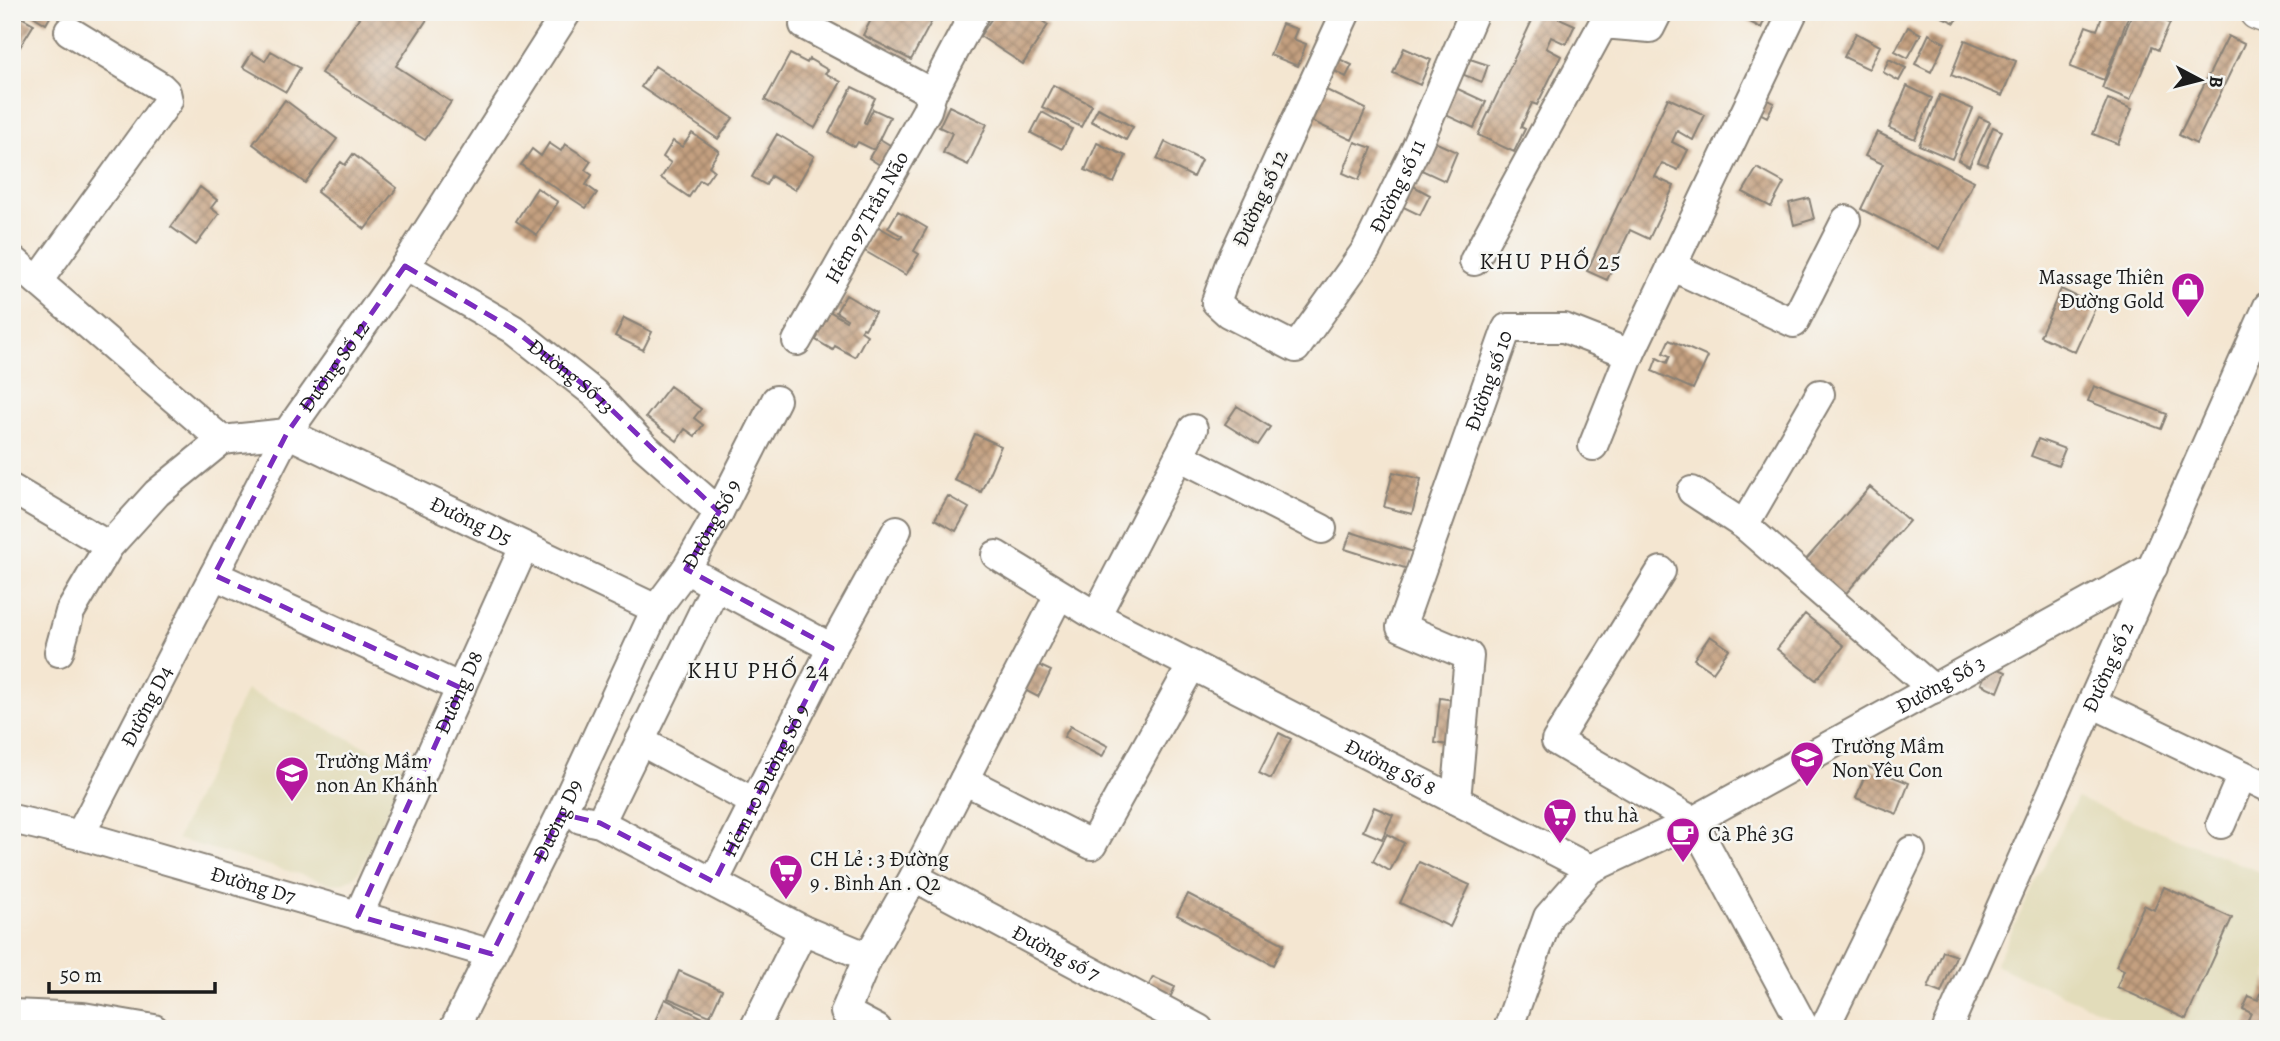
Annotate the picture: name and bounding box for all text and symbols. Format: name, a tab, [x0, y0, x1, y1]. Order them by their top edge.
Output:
north arrow	[2164, 46, 2234, 116]
text: B	[2202, 74, 2230, 90]
street label: Đường số 11	[1362, 135, 1432, 238]
street label: Đường số 12	[1225, 145, 1295, 251]
street label: Hẻm 97 Trần Não	[818, 146, 915, 289]
district label: KHU PHỐ 25	[1479, 246, 1623, 277]
place label: Massage Thiên Đường Gold	[2038, 263, 2165, 315]
shop icon: Massage Thiên Đường Gold	[2169, 270, 2207, 319]
street label: Đường Số 12	[292, 315, 376, 418]
street label: Đường số 10	[1458, 326, 1519, 435]
street label: Đường Số 13	[522, 332, 621, 420]
street label: Đường Số 9	[675, 474, 747, 574]
street label: Đường D5	[425, 489, 516, 552]
street label: Đường số 2	[2075, 617, 2140, 717]
street label: Đường D8	[428, 646, 489, 739]
street label: Đường Số 3	[1891, 648, 1990, 720]
district label: KHU PHỐ 24	[687, 655, 831, 686]
street label: Đường D4	[114, 661, 179, 752]
street label: Hẻm 10 Đường Số 9	[715, 699, 816, 861]
street label: Đường Số 8	[1340, 732, 1441, 802]
place label: Trường Mầm Non Yêu Con	[1832, 732, 1944, 784]
school or university icon: Trường Mầm Non Yêu Con	[1788, 739, 1826, 788]
place label: Trường Mầm non An Khánh	[316, 747, 438, 799]
school or university icon: Trường Mầm non An Khánh	[273, 754, 311, 803]
street label: Đường D9	[526, 775, 589, 866]
supermarket icon: thu hà	[1541, 796, 1579, 845]
place label: thu hà	[1584, 801, 1639, 829]
cafe icon: Cà Phê 3G	[1664, 815, 1702, 864]
place label: Cà Phê 3G	[1708, 820, 1794, 848]
place label: CH Lẻ : 3 Đường 9 . Bình An . Q2	[810, 845, 949, 897]
supermarket icon: CH Lẻ : 3 Đường 9 . Bình An . Q2	[767, 852, 805, 901]
street label: Đường D7	[207, 859, 299, 911]
street label: Đường số 7	[1007, 918, 1105, 988]
scale bar	[49, 950, 215, 994]
text: 50 m	[60, 961, 102, 989]

